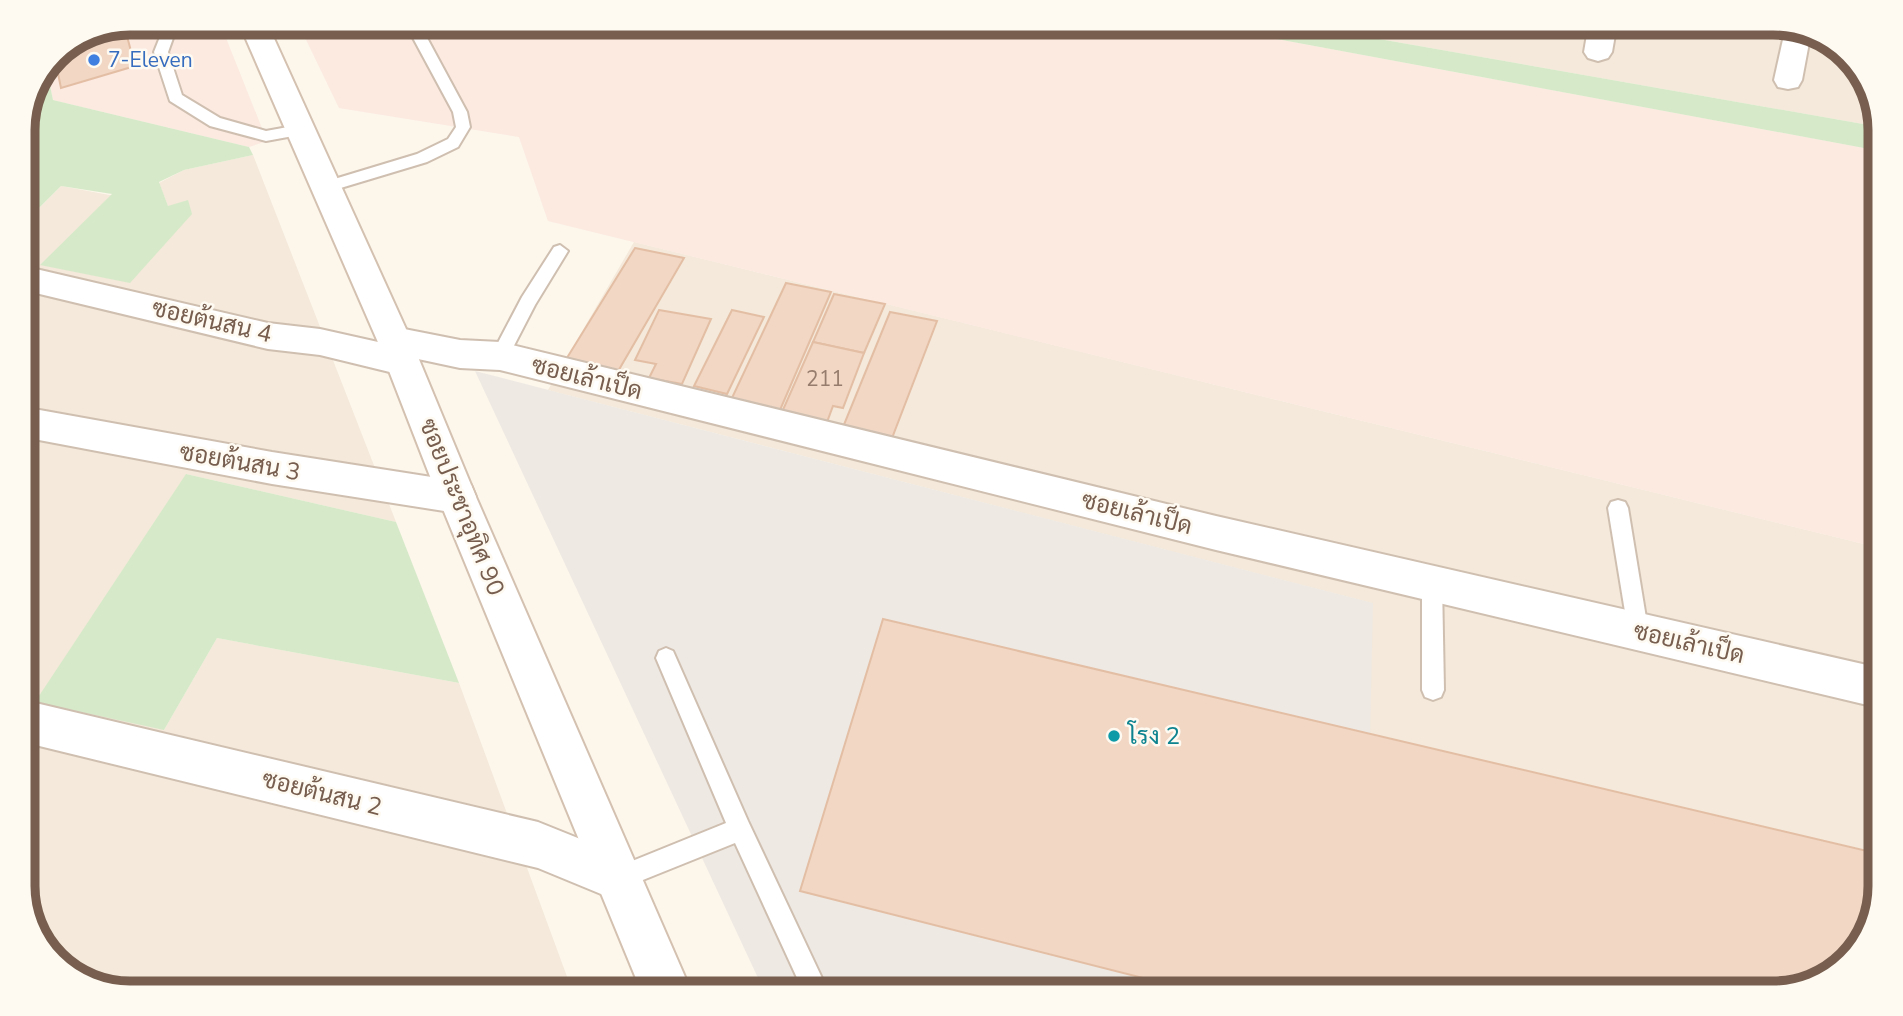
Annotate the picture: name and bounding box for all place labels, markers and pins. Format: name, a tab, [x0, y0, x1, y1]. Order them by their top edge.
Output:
place label: 7-Eleven	[108, 46, 193, 74]
marker: 7-Eleven	[86, 52, 102, 68]
place label: โรง 2	[1126, 720, 1180, 752]
marker: โรง 2	[1106, 728, 1122, 744]

